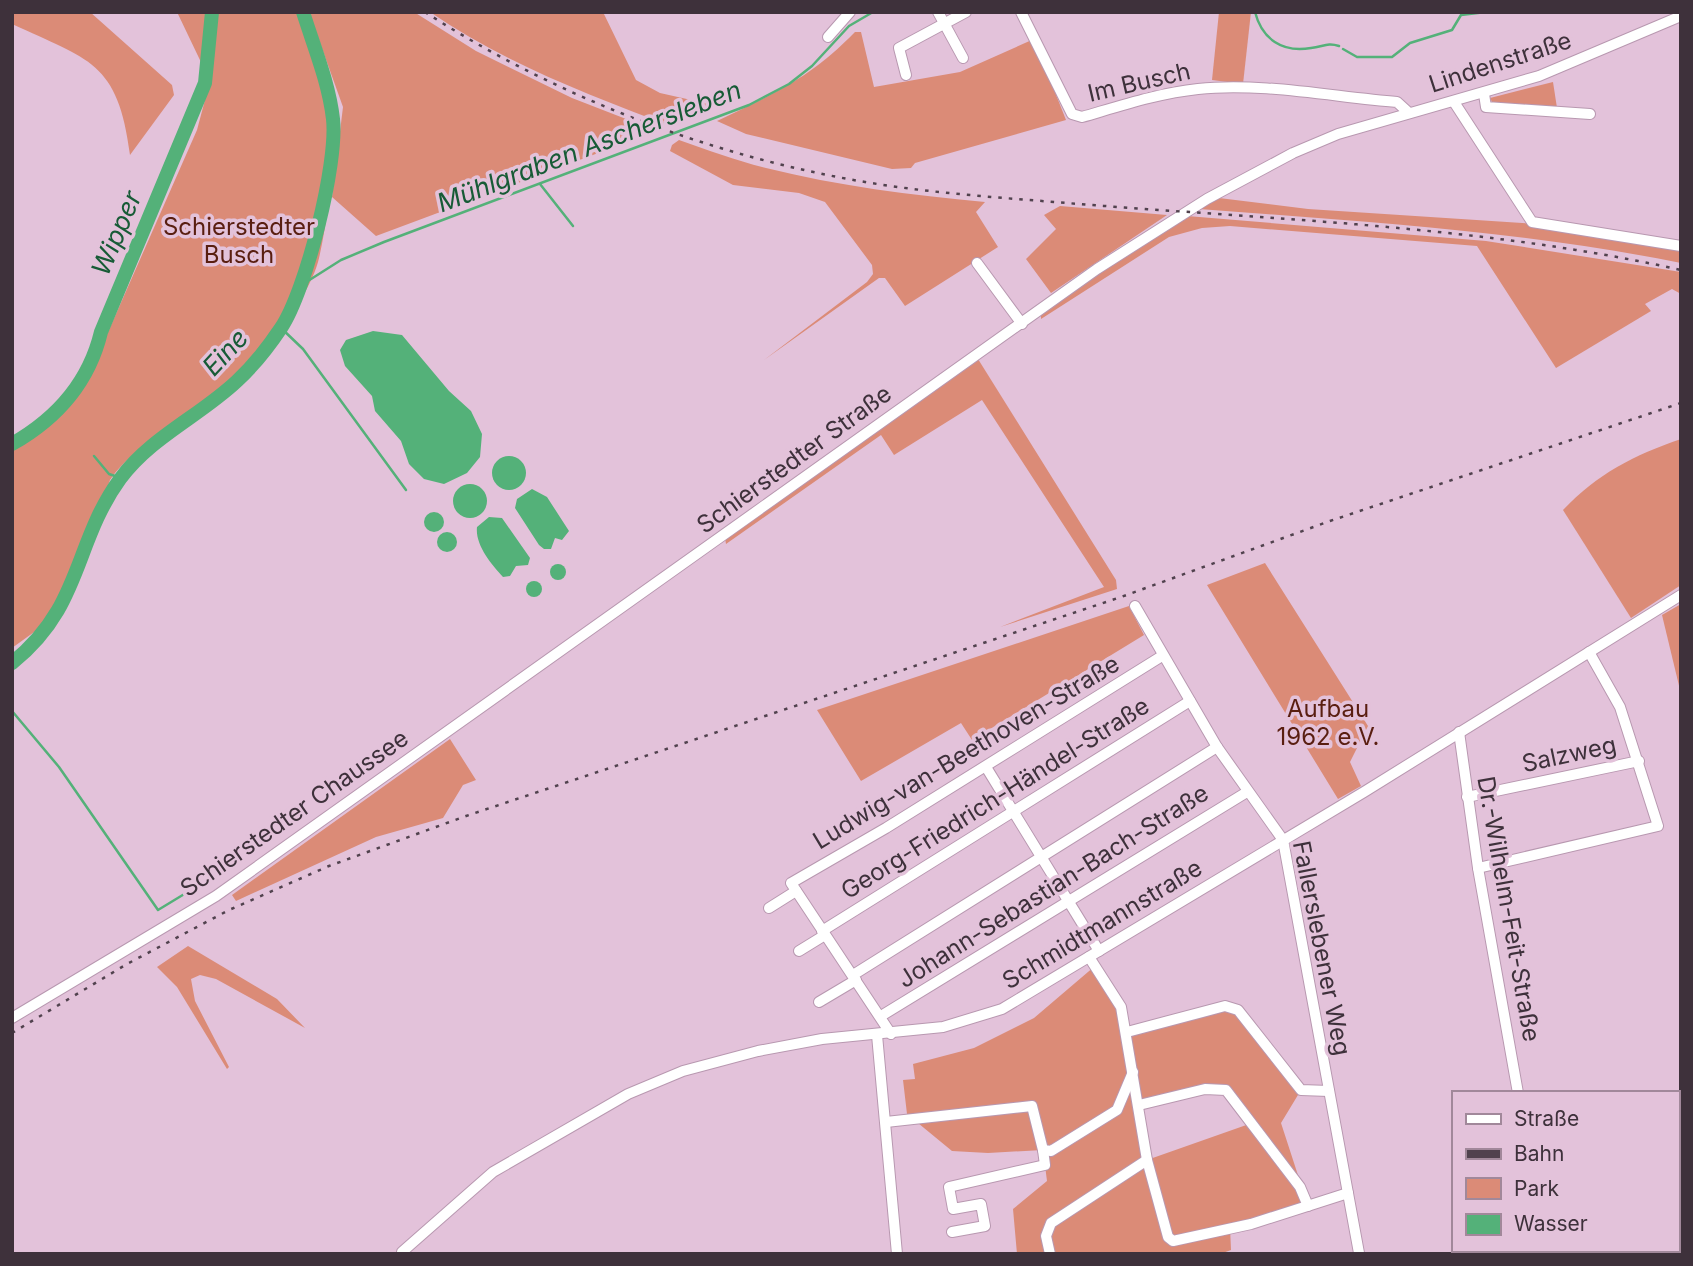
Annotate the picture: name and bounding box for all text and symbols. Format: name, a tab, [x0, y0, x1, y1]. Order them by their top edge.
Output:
street label: Lindenstraße	[1425, 25, 1575, 99]
street label: Im Busch	[1085, 56, 1193, 108]
water label: Mühlgraben Aschersleben	[433, 74, 745, 218]
water label: Wipper	[84, 185, 148, 280]
park label: Schierstedter Busch	[163, 212, 315, 269]
water label: Eine	[196, 322, 254, 382]
street label: Schierstedter Straße	[691, 379, 897, 539]
street label: Ludwig-van-Beethoven-Straße	[808, 649, 1124, 855]
street label: Georg-Friedrich-Händel-Straße	[836, 691, 1154, 905]
park label: Aufbau 1962 e.V.	[1277, 694, 1379, 751]
street label: Schierstedter Chaussee	[174, 723, 414, 903]
street label: Salzweg	[1519, 730, 1619, 778]
street label: Dr.-Wilhelm-Feit-Straße	[1471, 774, 1547, 1044]
street label: Johann-Sebastian-Bach-Straße	[892, 778, 1214, 994]
street label: Fallerslebener Weg	[1287, 838, 1357, 1058]
street label: Schmidtmannstraße	[997, 853, 1207, 995]
legend	[1452, 1091, 1679, 1252]
text: Straße	[1514, 1106, 1579, 1131]
text: Bahn	[1514, 1141, 1564, 1166]
text: Park	[1514, 1176, 1559, 1201]
text: Wasser	[1514, 1211, 1588, 1236]

